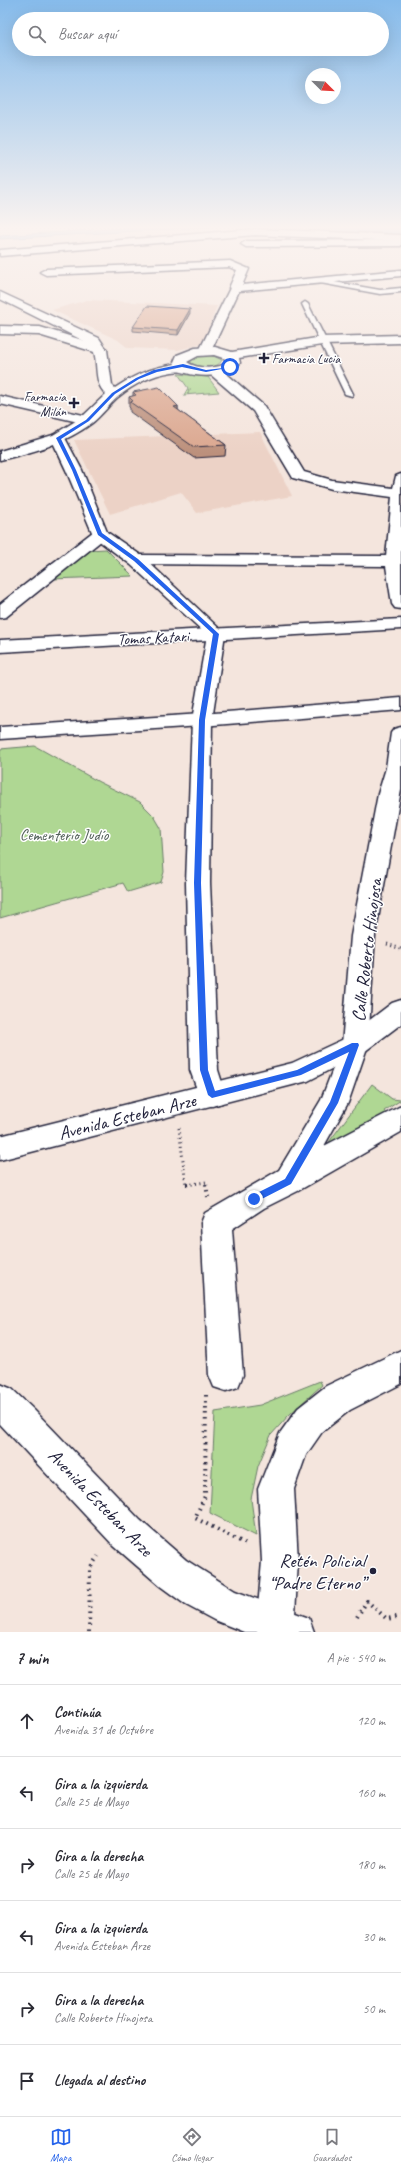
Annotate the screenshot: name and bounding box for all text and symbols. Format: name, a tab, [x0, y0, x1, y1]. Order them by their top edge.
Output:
search box	[12, 12, 389, 56]
icon: search	[26, 23, 48, 45]
text: Buscar aquí	[58, 25, 117, 44]
north arrow	[305, 68, 341, 104]
place label: Farmacia Lucia	[272, 351, 342, 367]
marker: Farmacia Lucia	[259, 353, 269, 363]
route start	[221, 358, 239, 376]
place label: Farmacia Milán	[24, 389, 67, 420]
marker: Farmacia Milán	[69, 398, 79, 408]
street label: Tomas Katari	[117, 626, 191, 650]
park label: Cementerio Judío	[20, 825, 110, 845]
street label: Calle Roberto Hinojosa	[346, 875, 388, 1023]
street label: Avenida Esteban Arze	[56, 1088, 200, 1146]
route end	[245, 1190, 263, 1208]
street label: Avenida Esteban Arze	[43, 1444, 159, 1563]
place label: Retén Policial “Padre Eterno”	[269, 1549, 369, 1595]
marker: Retén Policial “Padre Eterno”	[368, 1566, 378, 1576]
text: 7 min	[16, 1648, 49, 1669]
text: A pie · 540 m	[327, 1650, 385, 1666]
text: Continúa	[54, 1703, 101, 1722]
icon: ahead	[16, 1710, 38, 1732]
text: 120 m	[357, 1713, 385, 1729]
text: Avenida 31 de Octubre	[54, 1722, 153, 1738]
text: Gira a la izquierda	[54, 1775, 147, 1794]
icon: left	[16, 1782, 38, 1804]
text: 160 m	[357, 1785, 385, 1801]
text: Calle 25 de Mayo	[54, 1794, 129, 1810]
text: Gira a la derecha	[54, 1847, 143, 1866]
icon: right	[16, 1854, 38, 1876]
text: 180 m	[357, 1857, 385, 1873]
text: Calle 25 de Mayo	[54, 1866, 129, 1882]
text: Gira a la izquierda	[54, 1919, 147, 1938]
icon: left	[16, 1926, 38, 1948]
text: 30 m	[363, 1929, 385, 1945]
text: Avenida Esteban Arze	[54, 1938, 150, 1954]
text: Gira a la derecha	[54, 1991, 143, 2010]
icon: right	[16, 1998, 38, 2020]
text: 50 m	[363, 2001, 385, 2017]
text: Calle Roberto Hinojosa	[54, 2010, 152, 2026]
icon: arrive	[16, 2070, 38, 2092]
text: Llegada al destino	[54, 2071, 145, 2090]
tab: Mapa	[50, 2126, 72, 2164]
tab: Cómo llegar	[171, 2126, 213, 2164]
tab: Guardados	[313, 2126, 351, 2164]

